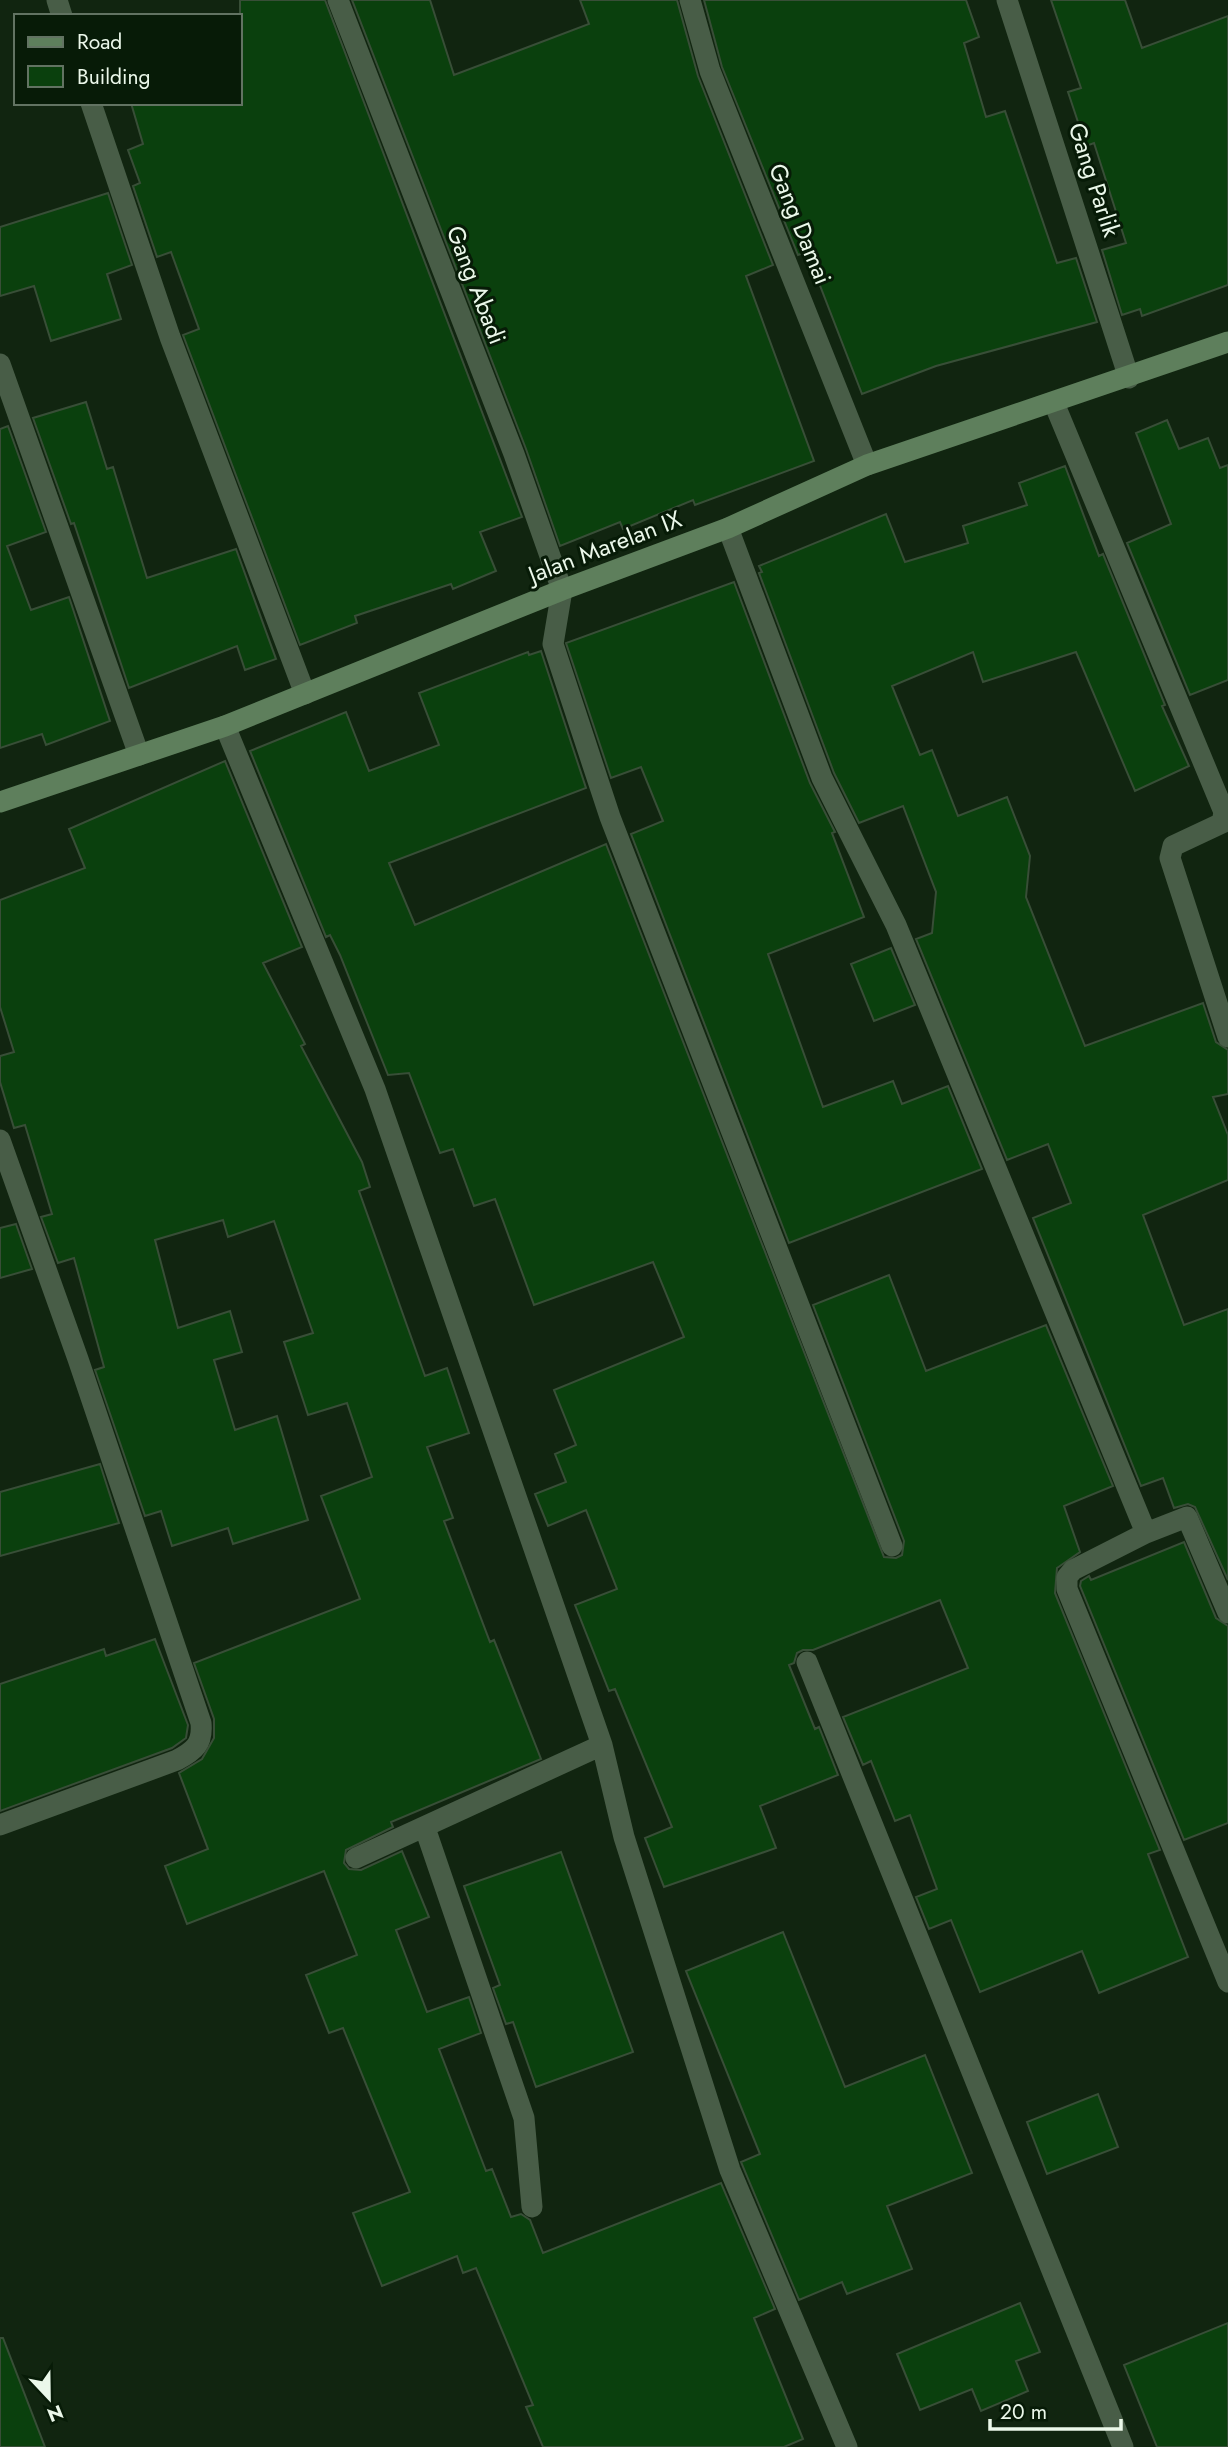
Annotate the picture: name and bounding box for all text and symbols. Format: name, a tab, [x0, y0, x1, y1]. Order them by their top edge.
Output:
legend	[14, 14, 242, 105]
text: Road	[77, 27, 122, 57]
text: Building	[77, 62, 150, 92]
street label: Gang Parlik	[1060, 118, 1130, 242]
street label: Gang Damai	[760, 158, 841, 290]
street label: Gang Abadi	[438, 220, 515, 349]
street label: Jalan Marelan IX	[520, 501, 687, 593]
north arrow	[14, 2363, 84, 2433]
scale bar	[990, 2388, 1121, 2432]
text: 20 m	[1000, 2397, 1047, 2427]
text: N	[43, 2398, 67, 2429]

